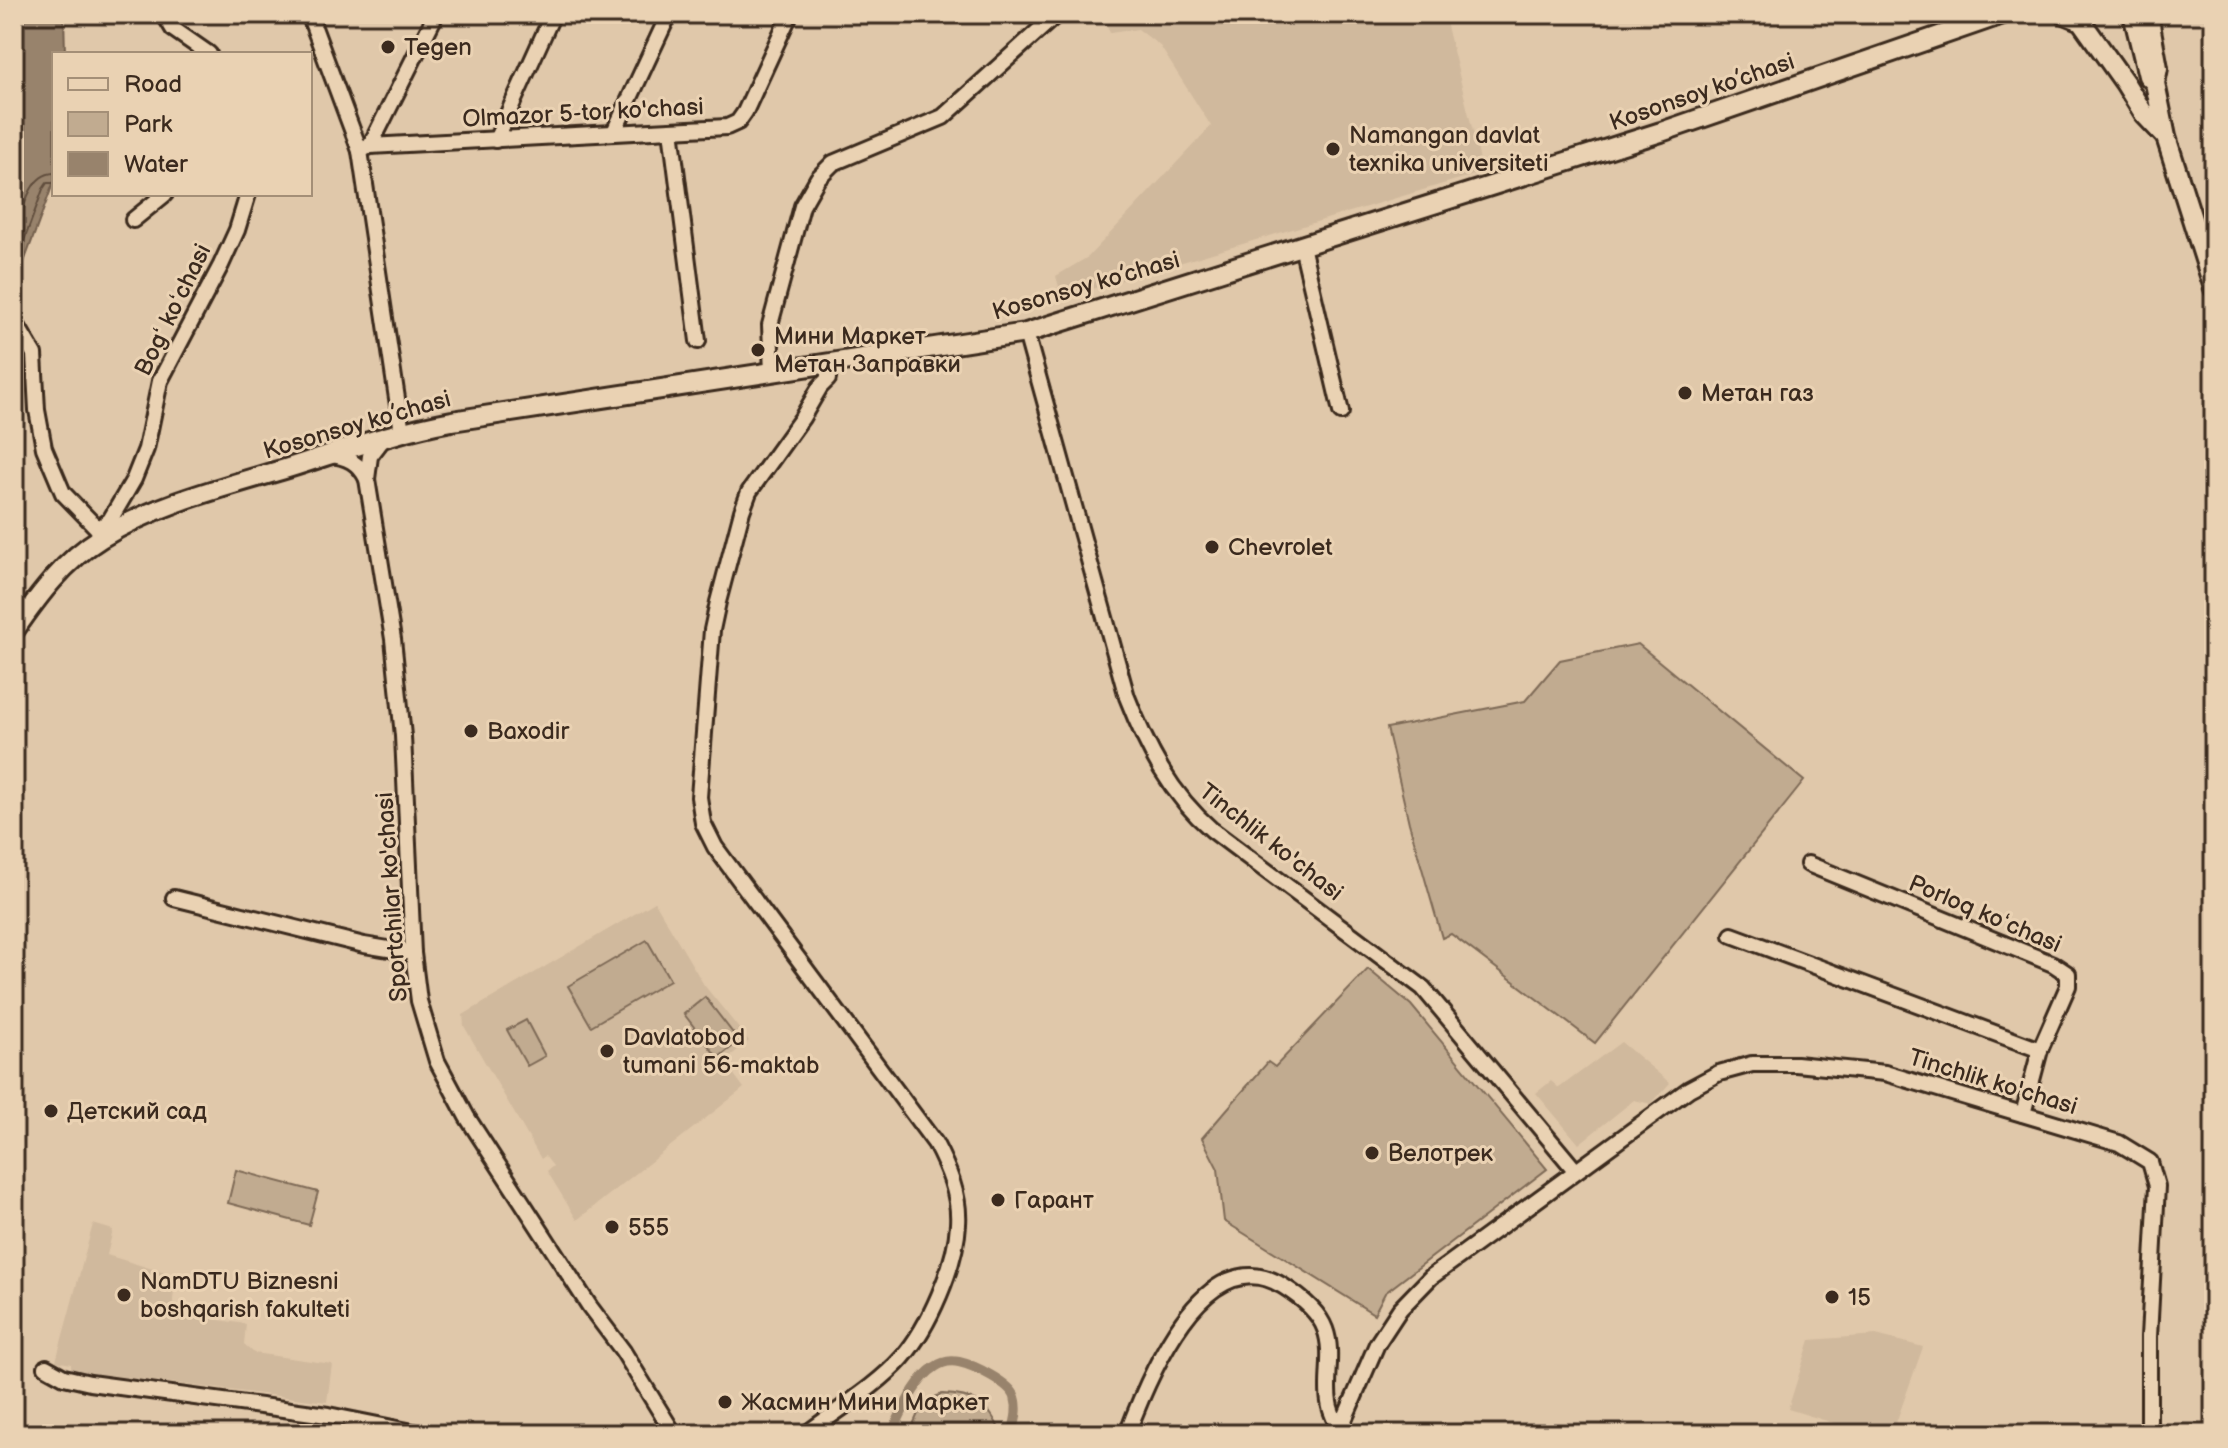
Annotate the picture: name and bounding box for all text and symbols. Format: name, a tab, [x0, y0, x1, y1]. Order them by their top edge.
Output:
place label: Tegen	[404, 33, 472, 62]
marker: Tegen	[379, 38, 397, 56]
street label: Kosonsoy ko’chasi	[1606, 47, 1798, 137]
legend	[52, 52, 312, 196]
text: Road	[124, 70, 182, 99]
street label: Olmazor 5-tor ko'chasi	[462, 92, 704, 134]
text: Park	[124, 110, 172, 139]
place label: Namangan davlat texnika universiteti	[1349, 121, 1549, 178]
marker: Namangan davlat texnika universiteti	[1324, 140, 1342, 158]
text: Water	[124, 150, 188, 179]
street label: Bogʻ koʻchasi	[129, 239, 217, 381]
street label: Kosonsoy ko’chasi	[989, 245, 1183, 327]
place label: Мини Маркет Метан Заправки	[774, 322, 961, 379]
marker: Мини Маркет Метан Заправки	[749, 341, 767, 359]
place label: Метан газ	[1701, 379, 1814, 408]
street label: Kosonsoy ko’chasi	[260, 384, 454, 466]
marker: Метан газ	[1676, 384, 1694, 402]
place label: Chevrolet	[1228, 533, 1333, 562]
marker: Chevrolet	[1203, 538, 1221, 556]
place label: Baxodir	[487, 717, 569, 746]
marker: Baxodir	[462, 722, 480, 740]
street label: Tinchlik ko'chasi	[1193, 777, 1349, 907]
street label: Sportchilar ko'chasi	[370, 791, 414, 1003]
street label: Porloq koʻchasi	[1904, 869, 2066, 959]
place label: Davlatobod tumani 56-maktab	[623, 1023, 820, 1080]
marker: Davlatobod tumani 56-maktab	[598, 1042, 616, 1060]
street label: Tinchlik ko'chasi	[1905, 1043, 2081, 1121]
place label: Детский сад	[67, 1097, 207, 1126]
marker: Детский сад	[42, 1102, 60, 1120]
place label: Велотрек	[1388, 1139, 1493, 1168]
marker: Велотрек	[1363, 1144, 1381, 1162]
place label: Гарант	[1014, 1186, 1094, 1215]
marker: Гарант	[989, 1191, 1007, 1209]
place label: 555	[628, 1213, 669, 1242]
marker: 555	[603, 1218, 621, 1236]
place label: NamDTU Biznesni boshqarish fakulteti	[140, 1267, 350, 1324]
place label: 15	[1848, 1283, 1871, 1312]
marker: NamDTU Biznesni boshqarish fakulteti	[115, 1286, 133, 1304]
marker: 15	[1823, 1288, 1841, 1306]
place label: Жасмин Мини Маркет	[741, 1388, 989, 1417]
marker: Жасмин Мини Маркет	[716, 1393, 734, 1411]

